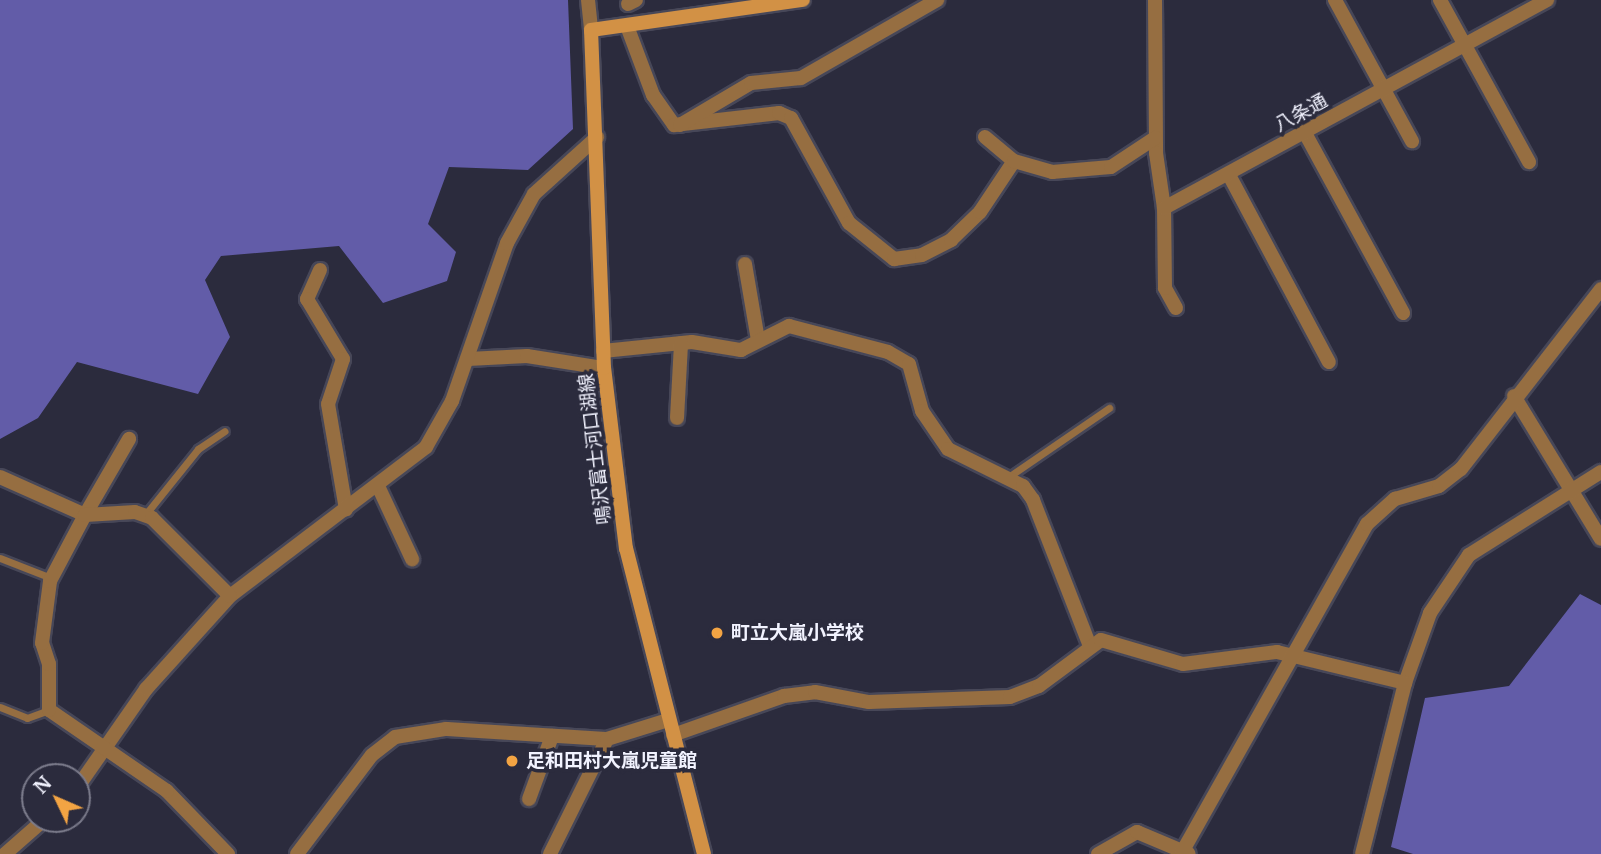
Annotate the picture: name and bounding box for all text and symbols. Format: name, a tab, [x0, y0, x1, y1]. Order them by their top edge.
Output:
street label: 八条通	[1271, 89, 1331, 137]
street label: 鳴沢富士河口湖線	[574, 372, 616, 526]
place label: 町立大嵐小学校	[731, 622, 864, 644]
marker: 町立大嵐小学校	[709, 625, 725, 641]
place label: 足和田村大嵐児童館	[526, 750, 697, 772]
marker: 足和田村大嵐児童館	[504, 753, 520, 769]
north arrow	[21, 763, 91, 833]
text: N	[28, 771, 56, 799]

